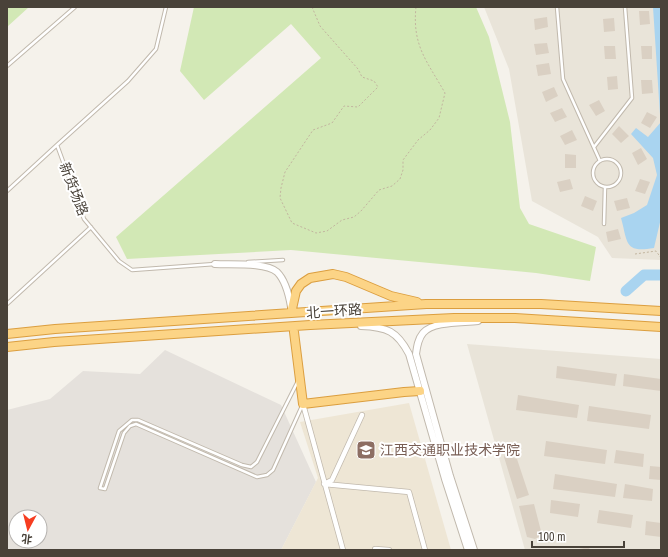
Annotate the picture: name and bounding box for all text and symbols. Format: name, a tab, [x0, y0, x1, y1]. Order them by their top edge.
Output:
street label: 新货场路	[56, 160, 92, 218]
street label: 北一环路	[305, 300, 363, 322]
school or university icon: 江西交通职业技术学院	[355, 439, 377, 461]
place label: 江西交通职业技术学院	[380, 441, 520, 459]
north arrow	[8, 509, 48, 549]
scale bar	[532, 523, 624, 549]
text: 100 m	[538, 529, 565, 545]
text: 北	[20, 531, 33, 547]

